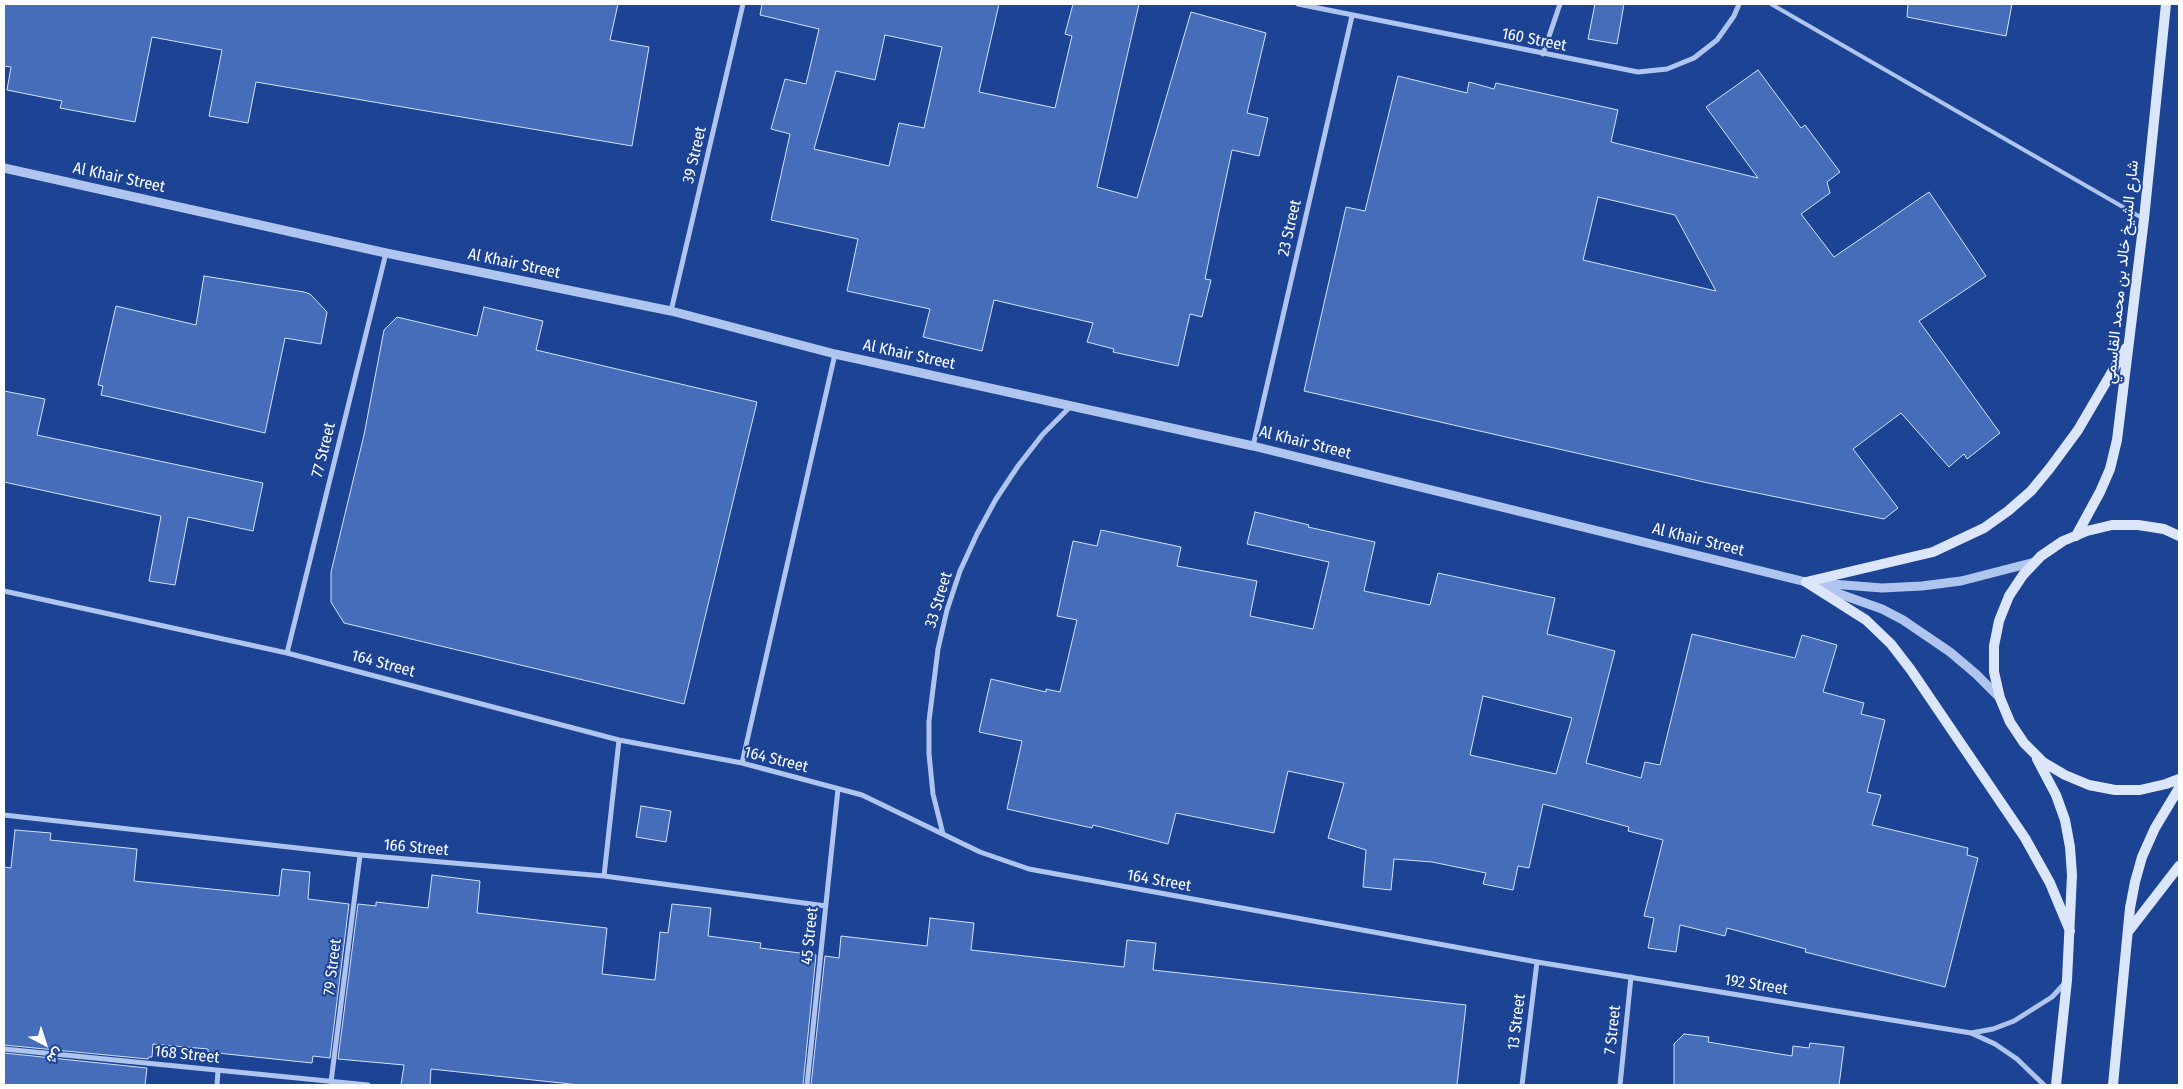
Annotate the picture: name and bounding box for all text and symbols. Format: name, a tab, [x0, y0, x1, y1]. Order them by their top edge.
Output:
street label: 160 Street	[1500, 24, 1568, 56]
street label: 39 Street	[679, 125, 711, 185]
street label: Al Khair Street	[71, 159, 167, 197]
street label: شارع الشيخ خالد بن محمد القاسمي	[2101, 159, 2143, 385]
street label: 23 Street	[1274, 198, 1306, 258]
street label: Al Khair Street	[466, 245, 562, 283]
street label: Al Khair Street	[861, 336, 957, 374]
street label: 77 Street	[308, 420, 340, 480]
street label: Al Khair Street	[1257, 422, 1353, 464]
street label: Al Khair Street	[1650, 519, 1746, 561]
street label: 33 Street	[921, 570, 957, 630]
street label: 164 Street	[349, 646, 417, 682]
street label: 164 Street	[742, 743, 810, 777]
street label: 166 Street	[383, 836, 449, 860]
street label: 164 Street	[1125, 866, 1193, 896]
street label: 45 Street	[797, 906, 823, 966]
street label: 79 Street	[320, 937, 346, 997]
street label: 192 Street	[1723, 971, 1789, 999]
street label: 13 Street	[1504, 993, 1530, 1051]
street label: 7 Street	[1601, 1004, 1625, 1056]
north arrow	[20, 1019, 70, 1069]
street label: 168 Street	[154, 1042, 220, 1068]
text: ش	[43, 1044, 67, 1068]

